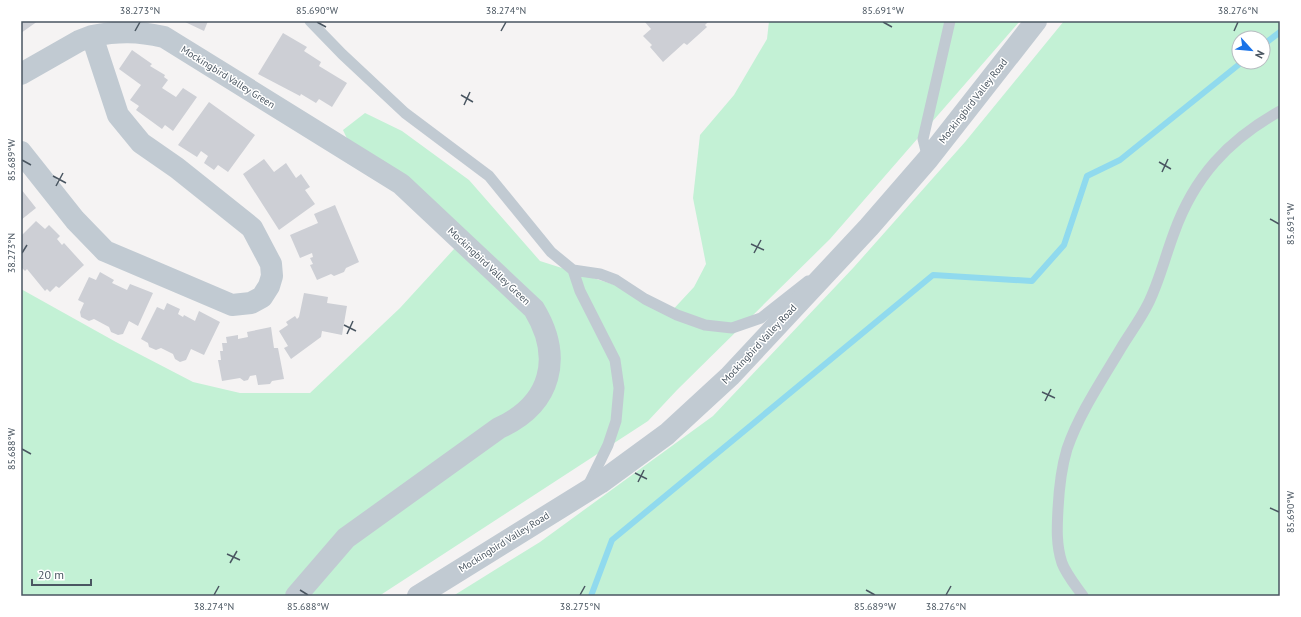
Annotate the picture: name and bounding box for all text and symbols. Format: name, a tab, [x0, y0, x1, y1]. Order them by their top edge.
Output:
text: 38.273°N	[120, 4, 160, 17]
text: 85.690°W	[296, 4, 339, 17]
text: 38.274°N	[486, 4, 526, 17]
text: 85.691°W	[862, 4, 905, 17]
text: 38.276°N	[1218, 4, 1258, 17]
north arrow	[1231, 30, 1271, 70]
street label: Mockingbird Valley Green	[179, 43, 277, 111]
text: N	[1252, 48, 1268, 61]
street label: Mockingbird Valley Road	[936, 56, 1010, 146]
text: 85.689°W	[5, 138, 18, 181]
text: 85.691°W	[1284, 202, 1297, 245]
street label: Mockingbird Valley Green	[445, 224, 533, 308]
text: 38.273°N	[5, 233, 18, 273]
street label: Mockingbird Valley Road	[719, 301, 799, 387]
text: 85.688°W	[5, 427, 18, 470]
text: 85.690°W	[1284, 490, 1297, 533]
street label: Mockingbird Valley Road	[456, 509, 552, 575]
scale bar	[32, 561, 91, 587]
text: 20 m	[38, 567, 64, 582]
text: 38.274°N	[194, 600, 234, 613]
text: 85.688°W	[287, 600, 330, 613]
text: 38.275°N	[560, 600, 600, 613]
text: 85.689°W	[854, 600, 897, 613]
text: 38.276°N	[926, 600, 966, 613]

